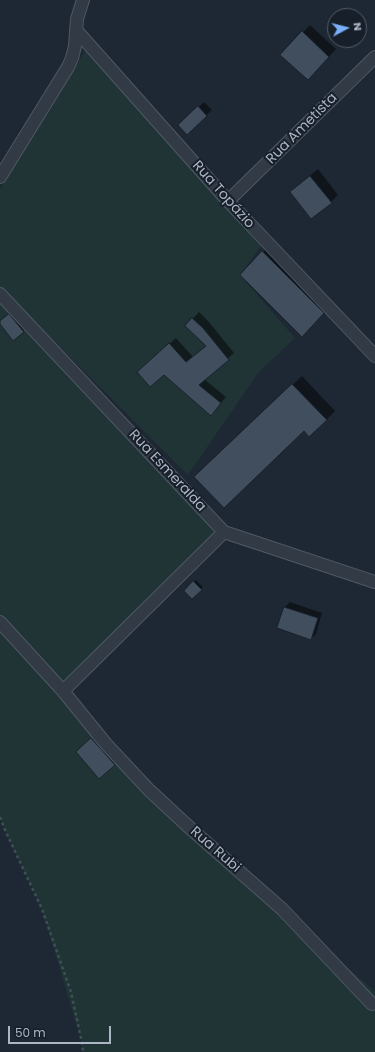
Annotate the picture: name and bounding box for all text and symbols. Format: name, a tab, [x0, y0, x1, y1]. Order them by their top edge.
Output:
north arrow	[327, 8, 367, 48]
text: N	[349, 22, 366, 32]
street label: Rua Ametista	[263, 90, 341, 168]
street label: Rua Topázio	[188, 158, 258, 232]
street label: Rua Esmeralda	[125, 427, 209, 515]
street label: Rua Rubi	[186, 824, 244, 876]
scale bar	[10, 1018, 113, 1044]
text: 50 m	[15, 1024, 46, 1041]

